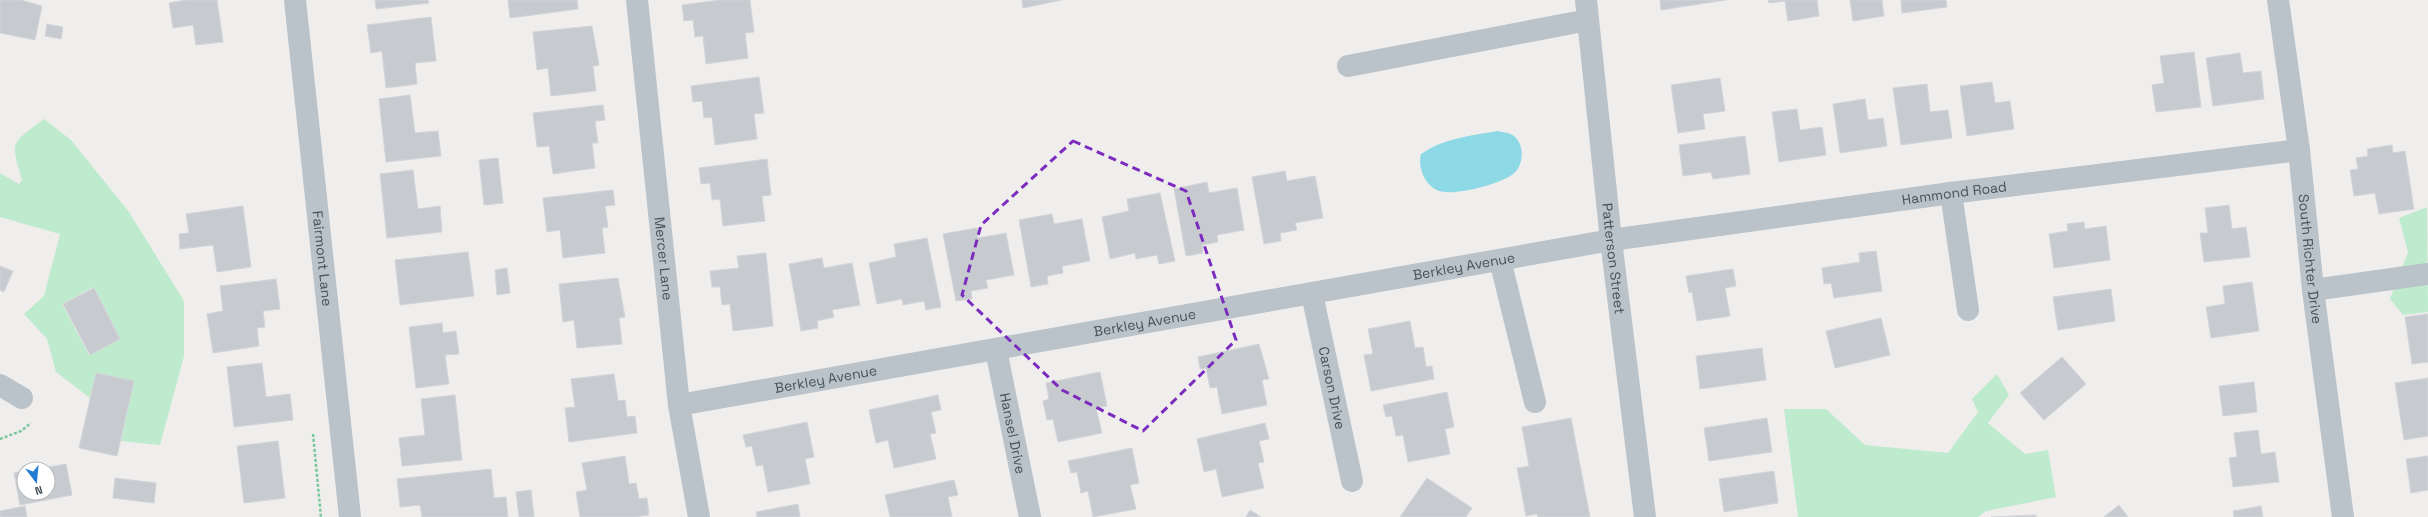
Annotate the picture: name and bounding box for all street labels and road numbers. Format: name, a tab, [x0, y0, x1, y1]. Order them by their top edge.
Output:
street label: Hammond Road	[1901, 177, 2008, 209]
street label: South Richter Drive	[2294, 193, 2326, 325]
street label: Patterson Street	[1598, 202, 1629, 315]
street label: Fairmont Lane	[308, 210, 337, 307]
street label: Mercer Lane	[651, 216, 677, 301]
street label: Berkley Avenue	[1411, 248, 1516, 284]
street label: Berkley Avenue	[1092, 305, 1197, 340]
street label: Carson Drive	[1314, 345, 1350, 431]
street label: Berkley Avenue	[773, 361, 878, 397]
street label: Hansel Drive	[996, 391, 1030, 475]

